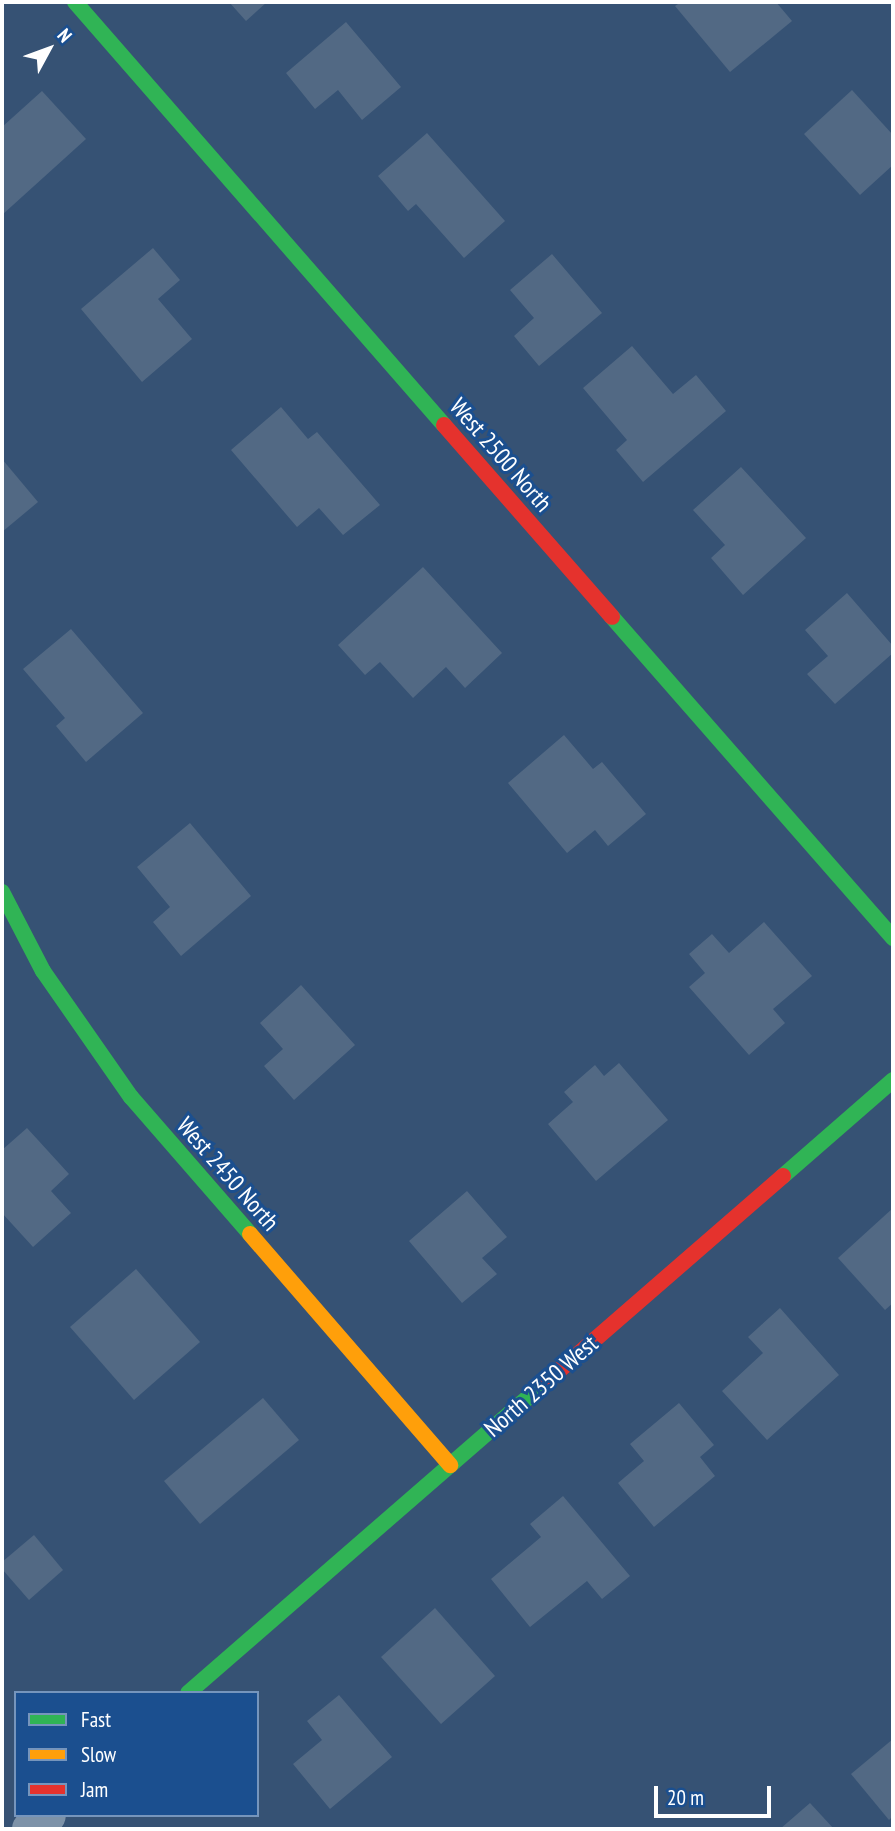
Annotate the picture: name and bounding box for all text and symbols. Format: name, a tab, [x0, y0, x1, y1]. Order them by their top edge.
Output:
north arrow	[14, 14, 84, 84]
text: N	[52, 23, 77, 47]
street label: West 2500 North	[444, 392, 558, 518]
street label: West 2450 North	[171, 1111, 285, 1237]
street label: North 2350 West	[478, 1329, 604, 1443]
legend	[14, 1691, 259, 1817]
text: Fast	[81, 1706, 111, 1733]
text: Slow	[81, 1741, 116, 1768]
scale bar	[657, 1772, 774, 1816]
text: Jam	[81, 1776, 108, 1803]
text: 20 m	[667, 1784, 704, 1811]

